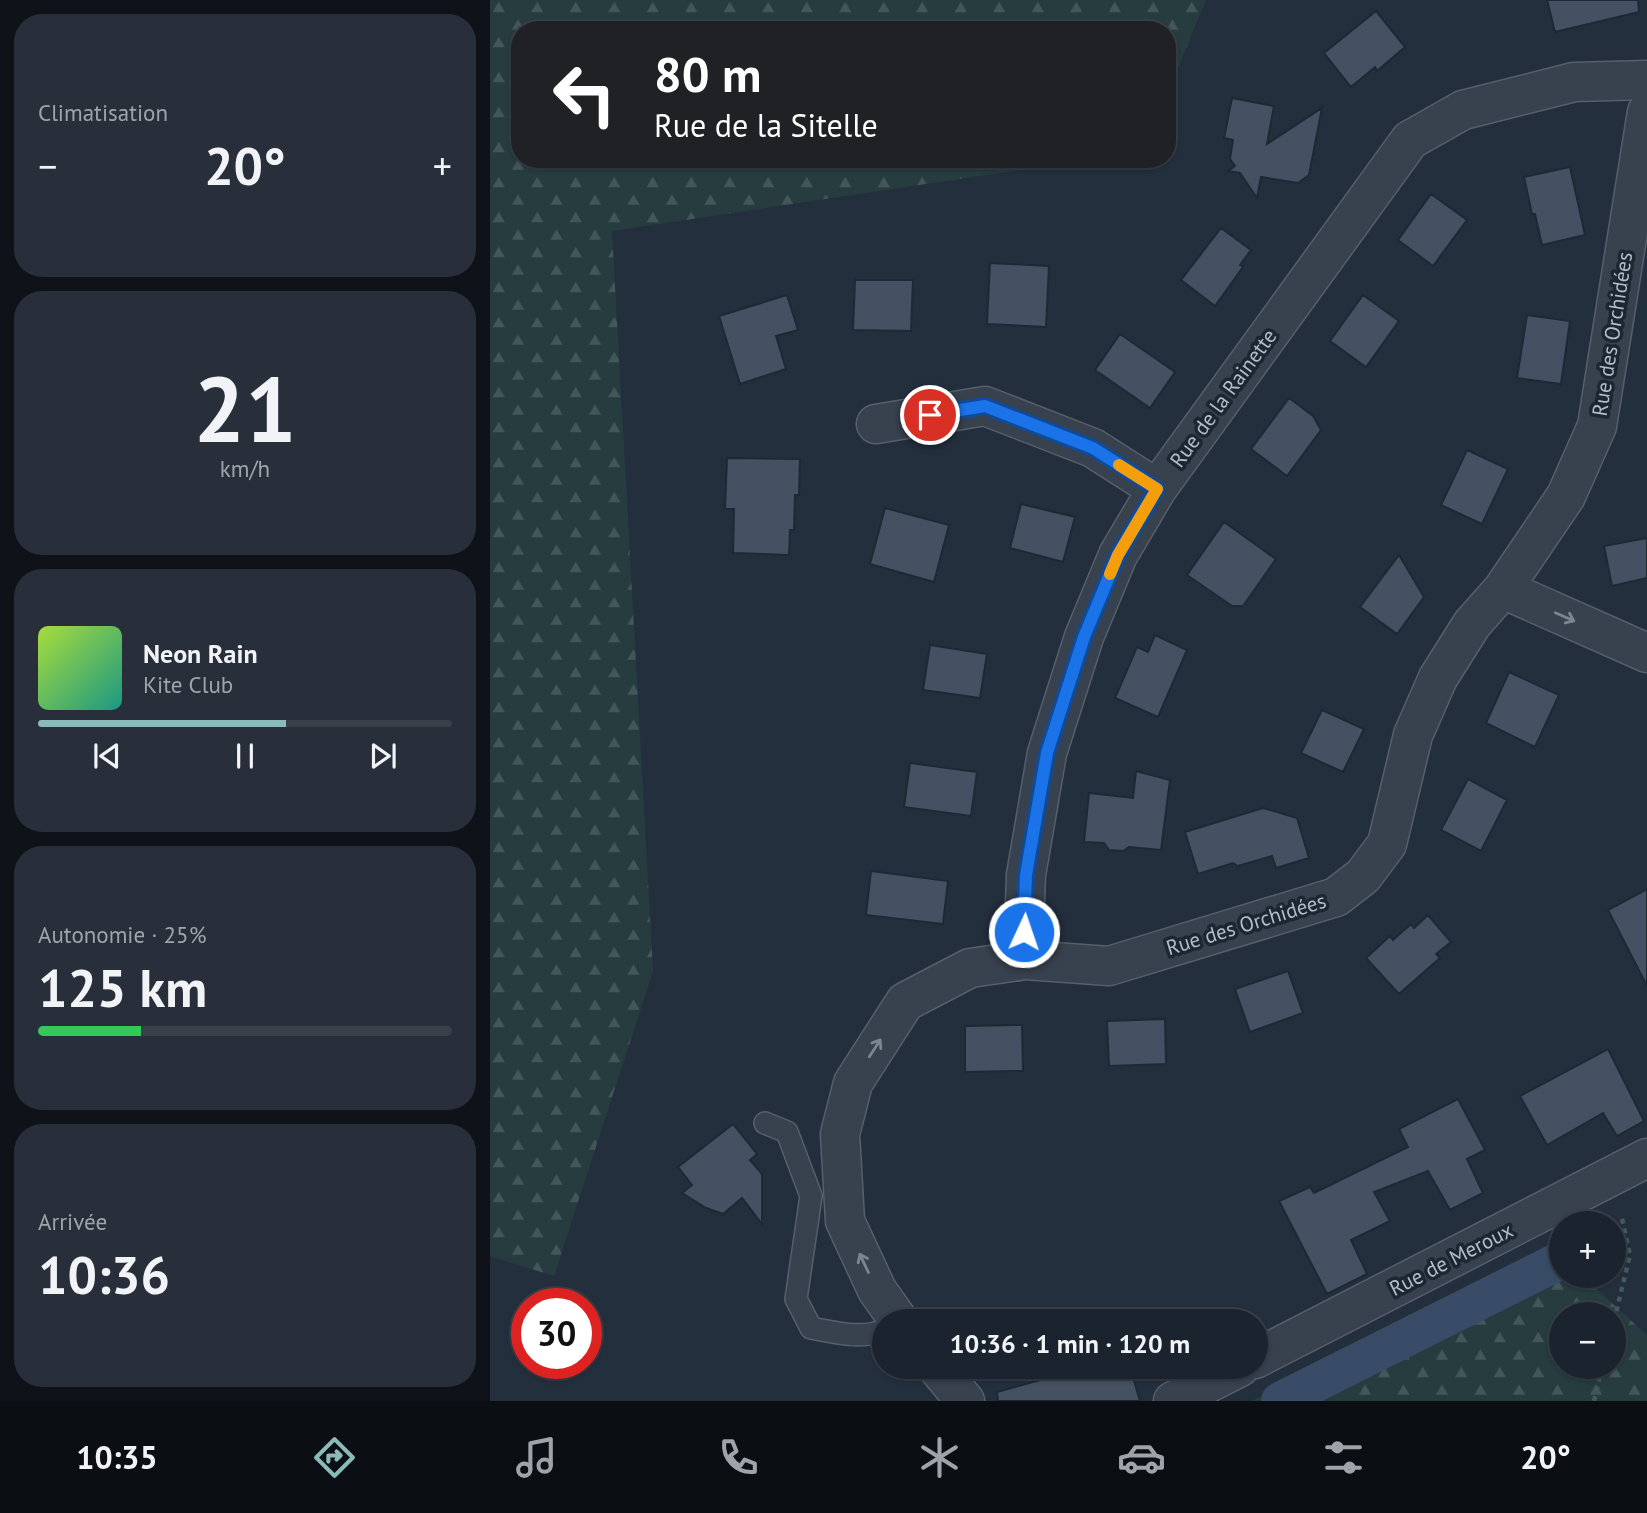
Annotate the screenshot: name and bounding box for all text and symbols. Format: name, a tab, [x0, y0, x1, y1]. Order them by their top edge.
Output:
text: 80 m	[654, 42, 761, 106]
icon: left	[539, 49, 630, 140]
text: Climatisation	[38, 98, 168, 127]
text: Rue de la Sitelle	[654, 104, 878, 146]
text: 20°	[204, 132, 286, 199]
text: −	[38, 141, 57, 190]
text: +	[433, 141, 452, 190]
street label: Rue des Orchidées	[1586, 250, 1638, 418]
street label: Rue de la Rainette	[1164, 323, 1282, 473]
text: 21	[193, 349, 297, 467]
pin	[900, 385, 960, 445]
icon: arrive	[911, 396, 949, 434]
text: km/h	[220, 454, 270, 483]
one-way arrow	[1554, 611, 1575, 624]
text: Neon Rain	[143, 637, 258, 670]
text: Kite Club	[143, 670, 233, 699]
icon: previous	[88, 737, 126, 775]
icon: pause	[226, 737, 264, 775]
icon: next	[364, 737, 402, 775]
street label: Rue des Orchidées	[1163, 887, 1329, 961]
position arrow	[987, 895, 1061, 969]
text: Autonomie · 25%	[38, 920, 206, 949]
text: 125 km	[38, 954, 207, 1021]
one-way arrow	[868, 1039, 882, 1058]
text: Arrivée	[38, 1207, 107, 1236]
map controls	[1549, 1211, 1626, 1379]
button: +	[1549, 1211, 1626, 1288]
street label: Rue de Meroux	[1385, 1216, 1518, 1302]
text: 10:36	[38, 1241, 170, 1308]
one-way arrow	[857, 1253, 871, 1274]
speed limit sign: 30	[511, 1288, 602, 1379]
button: −	[1549, 1302, 1626, 1379]
text: 10:36 · 1 min · 120 m	[950, 1327, 1190, 1360]
icon: directions	[310, 1433, 359, 1482]
icon: music	[512, 1433, 561, 1482]
icon: phone	[714, 1433, 763, 1482]
icon: climate	[915, 1433, 964, 1482]
icon: car	[1117, 1433, 1166, 1482]
icon: filters	[1319, 1433, 1368, 1482]
text: 10:35	[76, 1436, 158, 1478]
text: 20°	[1520, 1436, 1571, 1478]

